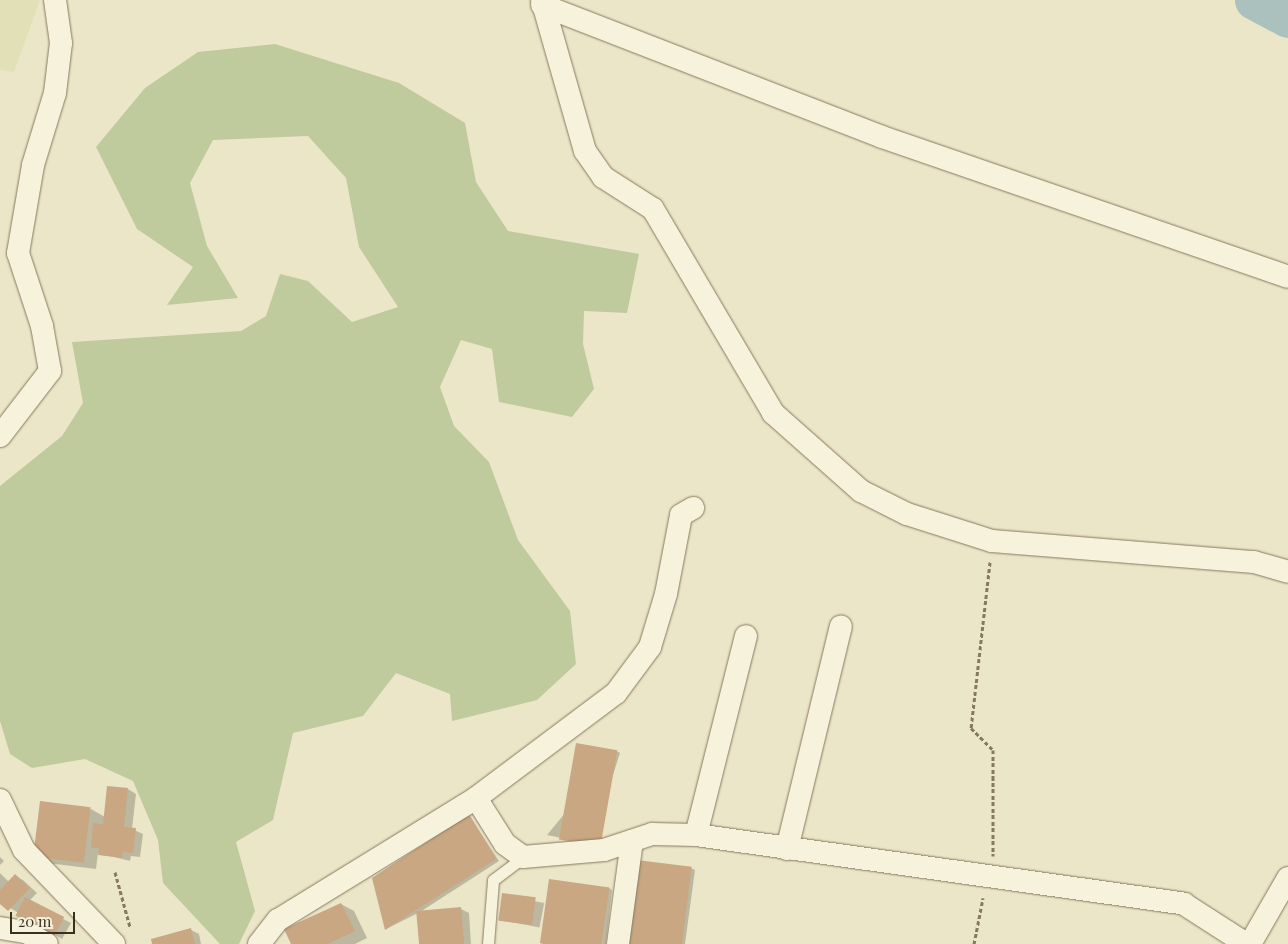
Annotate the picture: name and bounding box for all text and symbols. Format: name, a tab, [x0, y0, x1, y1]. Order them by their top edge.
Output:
scale bar	[12, 902, 78, 934]
text: 20 m	[18, 911, 51, 931]

